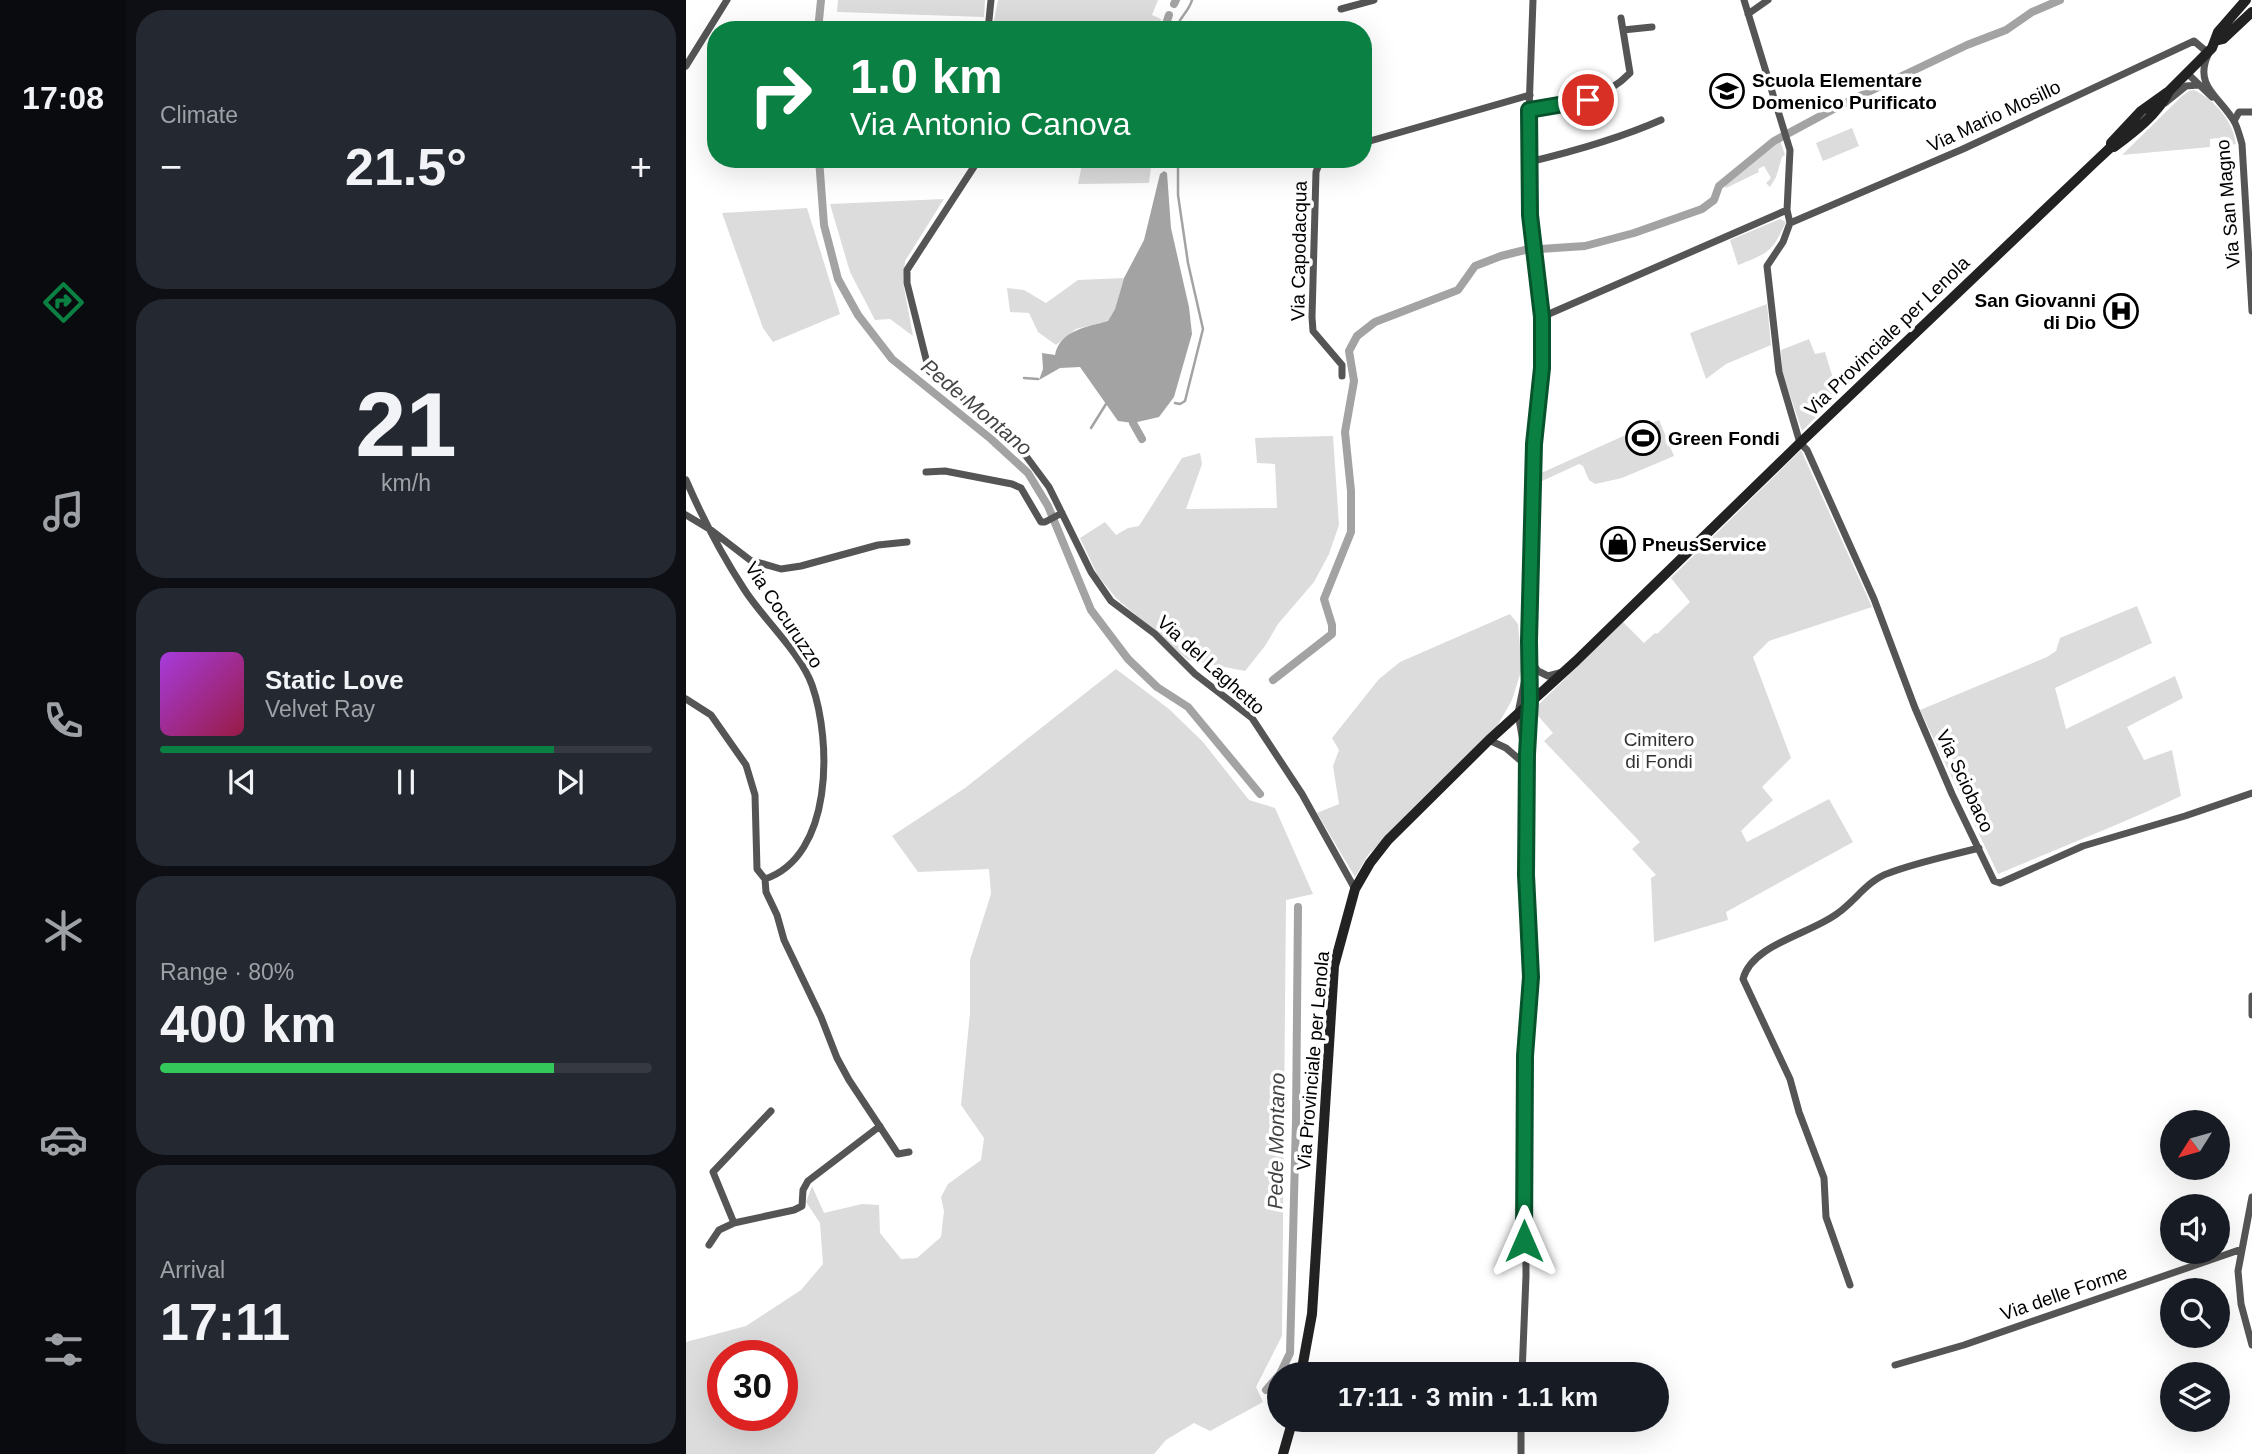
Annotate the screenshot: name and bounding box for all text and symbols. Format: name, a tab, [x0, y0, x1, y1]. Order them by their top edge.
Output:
icon: right	[735, 49, 826, 140]
text: 1.0 km	[850, 49, 1003, 103]
pin	[1558, 70, 1618, 130]
place label: Scuola Elementare Domenico Purificato	[1752, 70, 1937, 113]
school or university icon: Scuola Elementare Domenico Purificato	[1708, 72, 1746, 110]
street label: Via Mario Mosillo	[1924, 76, 2064, 156]
text: 17:08	[22, 80, 104, 116]
icon: arrive	[1569, 81, 1607, 119]
text: Climate	[160, 102, 238, 128]
text: Via Antonio Canova	[850, 106, 1131, 142]
text: 21.5°	[345, 138, 467, 196]
street label: Via San Magno	[2212, 139, 2244, 269]
text: −	[160, 146, 182, 188]
text: +	[630, 146, 652, 188]
street label: Via Capodacqua	[1287, 180, 1311, 321]
street label: Via Provinciale per Lenola	[1800, 252, 1974, 420]
icon: directions	[39, 278, 88, 327]
place label: San Giovanni di Dio	[1975, 290, 2096, 333]
hospital icon: San Giovanni di Dio	[2102, 292, 2140, 330]
water label: Pede Montano	[917, 354, 1037, 460]
text: 21	[355, 374, 457, 475]
sports icon: Green Fondi	[1624, 419, 1662, 457]
place label: Green Fondi	[1668, 428, 1780, 449]
text: km/h	[381, 470, 431, 496]
icon: music	[39, 487, 88, 536]
shop icon: PneusService	[1599, 525, 1637, 563]
place label: PneusService	[1642, 534, 1767, 555]
street label: Via Cocuruzzo	[741, 558, 827, 672]
street label: Via del Laghetto	[1153, 611, 1269, 719]
text: Static Love	[265, 665, 404, 695]
icon: phone	[39, 696, 88, 745]
text: Velvet Ray	[265, 696, 375, 722]
street label: Via Sciobaco	[1932, 726, 1998, 836]
park label: Cimitero di Fondi	[1624, 729, 1694, 772]
icon: previous	[223, 763, 261, 801]
icon: pause	[387, 763, 425, 801]
icon: next	[551, 763, 589, 801]
icon: climate	[39, 906, 88, 955]
street label: Via Provinciale per Lenola	[1293, 950, 1333, 1172]
text: Range · 80%	[160, 959, 294, 985]
text: 400 km	[160, 995, 336, 1053]
water label: Pede Montano	[1263, 1072, 1289, 1209]
north arrow	[2160, 1110, 2230, 1180]
map controls	[2160, 1110, 2230, 1432]
icon: car	[39, 1115, 88, 1164]
button: sound	[2160, 1194, 2230, 1264]
position arrow	[1487, 1204, 1561, 1278]
text: Arrival	[160, 1257, 225, 1283]
street label: Via delle Forme	[1998, 1261, 2130, 1325]
button: search	[2160, 1278, 2230, 1348]
text: 17:11	[160, 1293, 290, 1351]
icon: filters	[39, 1325, 88, 1374]
speed limit sign: 30	[707, 1340, 798, 1431]
button: layers	[2160, 1362, 2230, 1432]
text: 17:11 · 3 min · 1.1 km	[1338, 1382, 1598, 1412]

